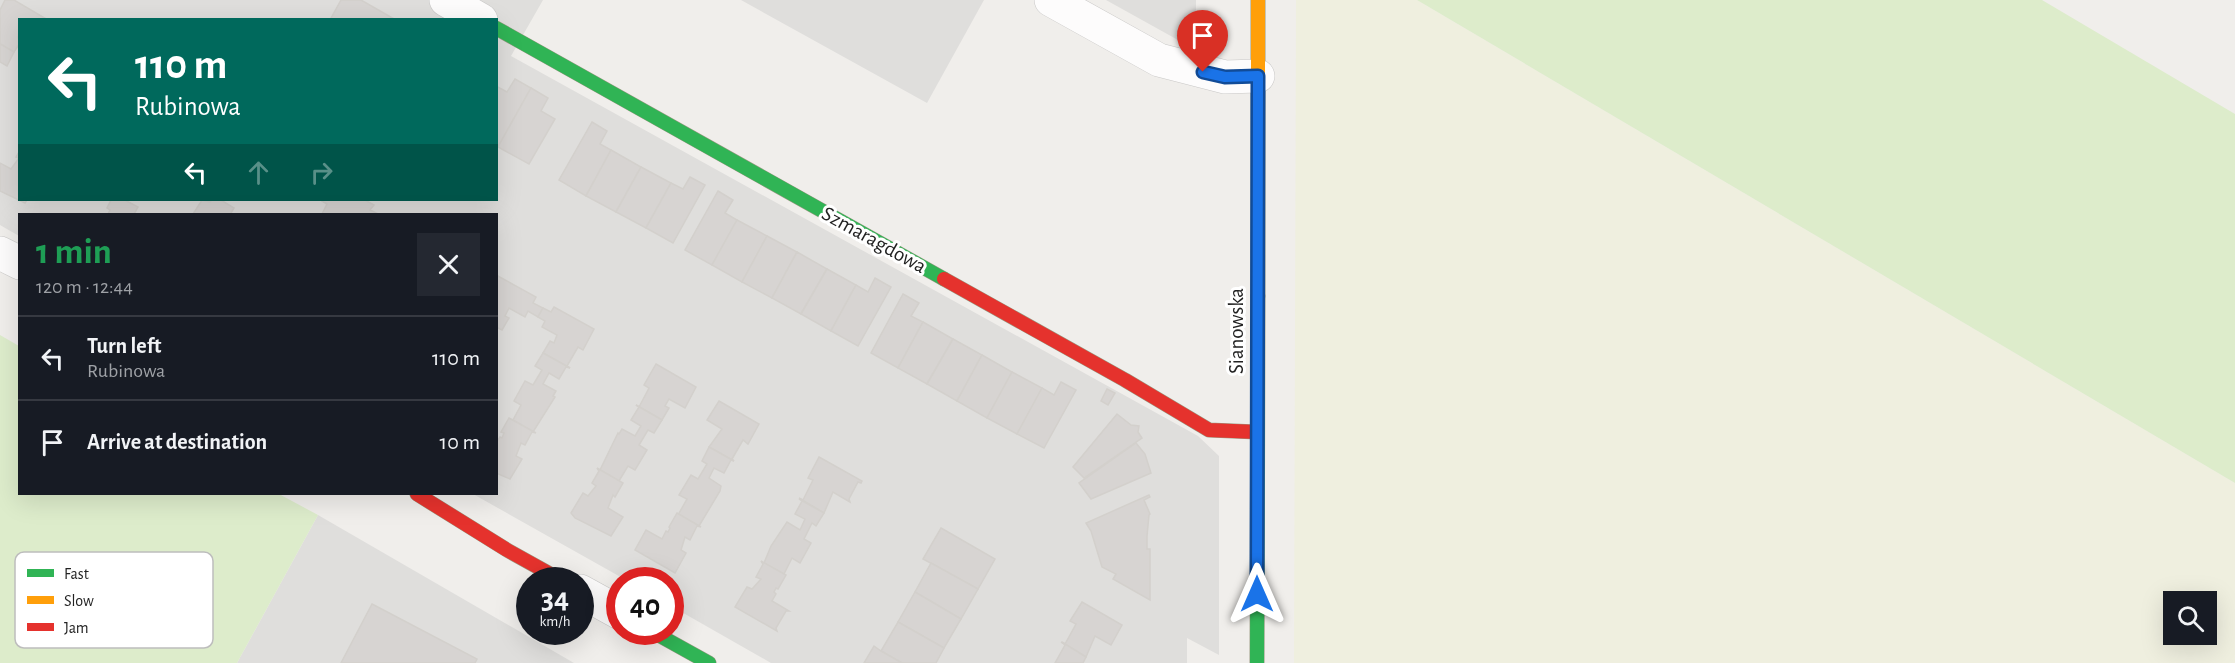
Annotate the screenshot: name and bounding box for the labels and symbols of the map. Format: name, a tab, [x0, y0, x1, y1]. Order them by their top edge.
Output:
pin	[1177, 10, 1228, 72]
street label: Szmaragdowa	[818, 203, 930, 277]
street label: Sianowska	[1226, 288, 1247, 374]
legend	[15, 552, 213, 648]
position arrow	[1225, 562, 1289, 626]
text: Fast	[64, 566, 89, 582]
speed limit sign: 40	[606, 567, 684, 645]
text: Slow	[64, 593, 94, 609]
text: Jam	[64, 620, 89, 636]

